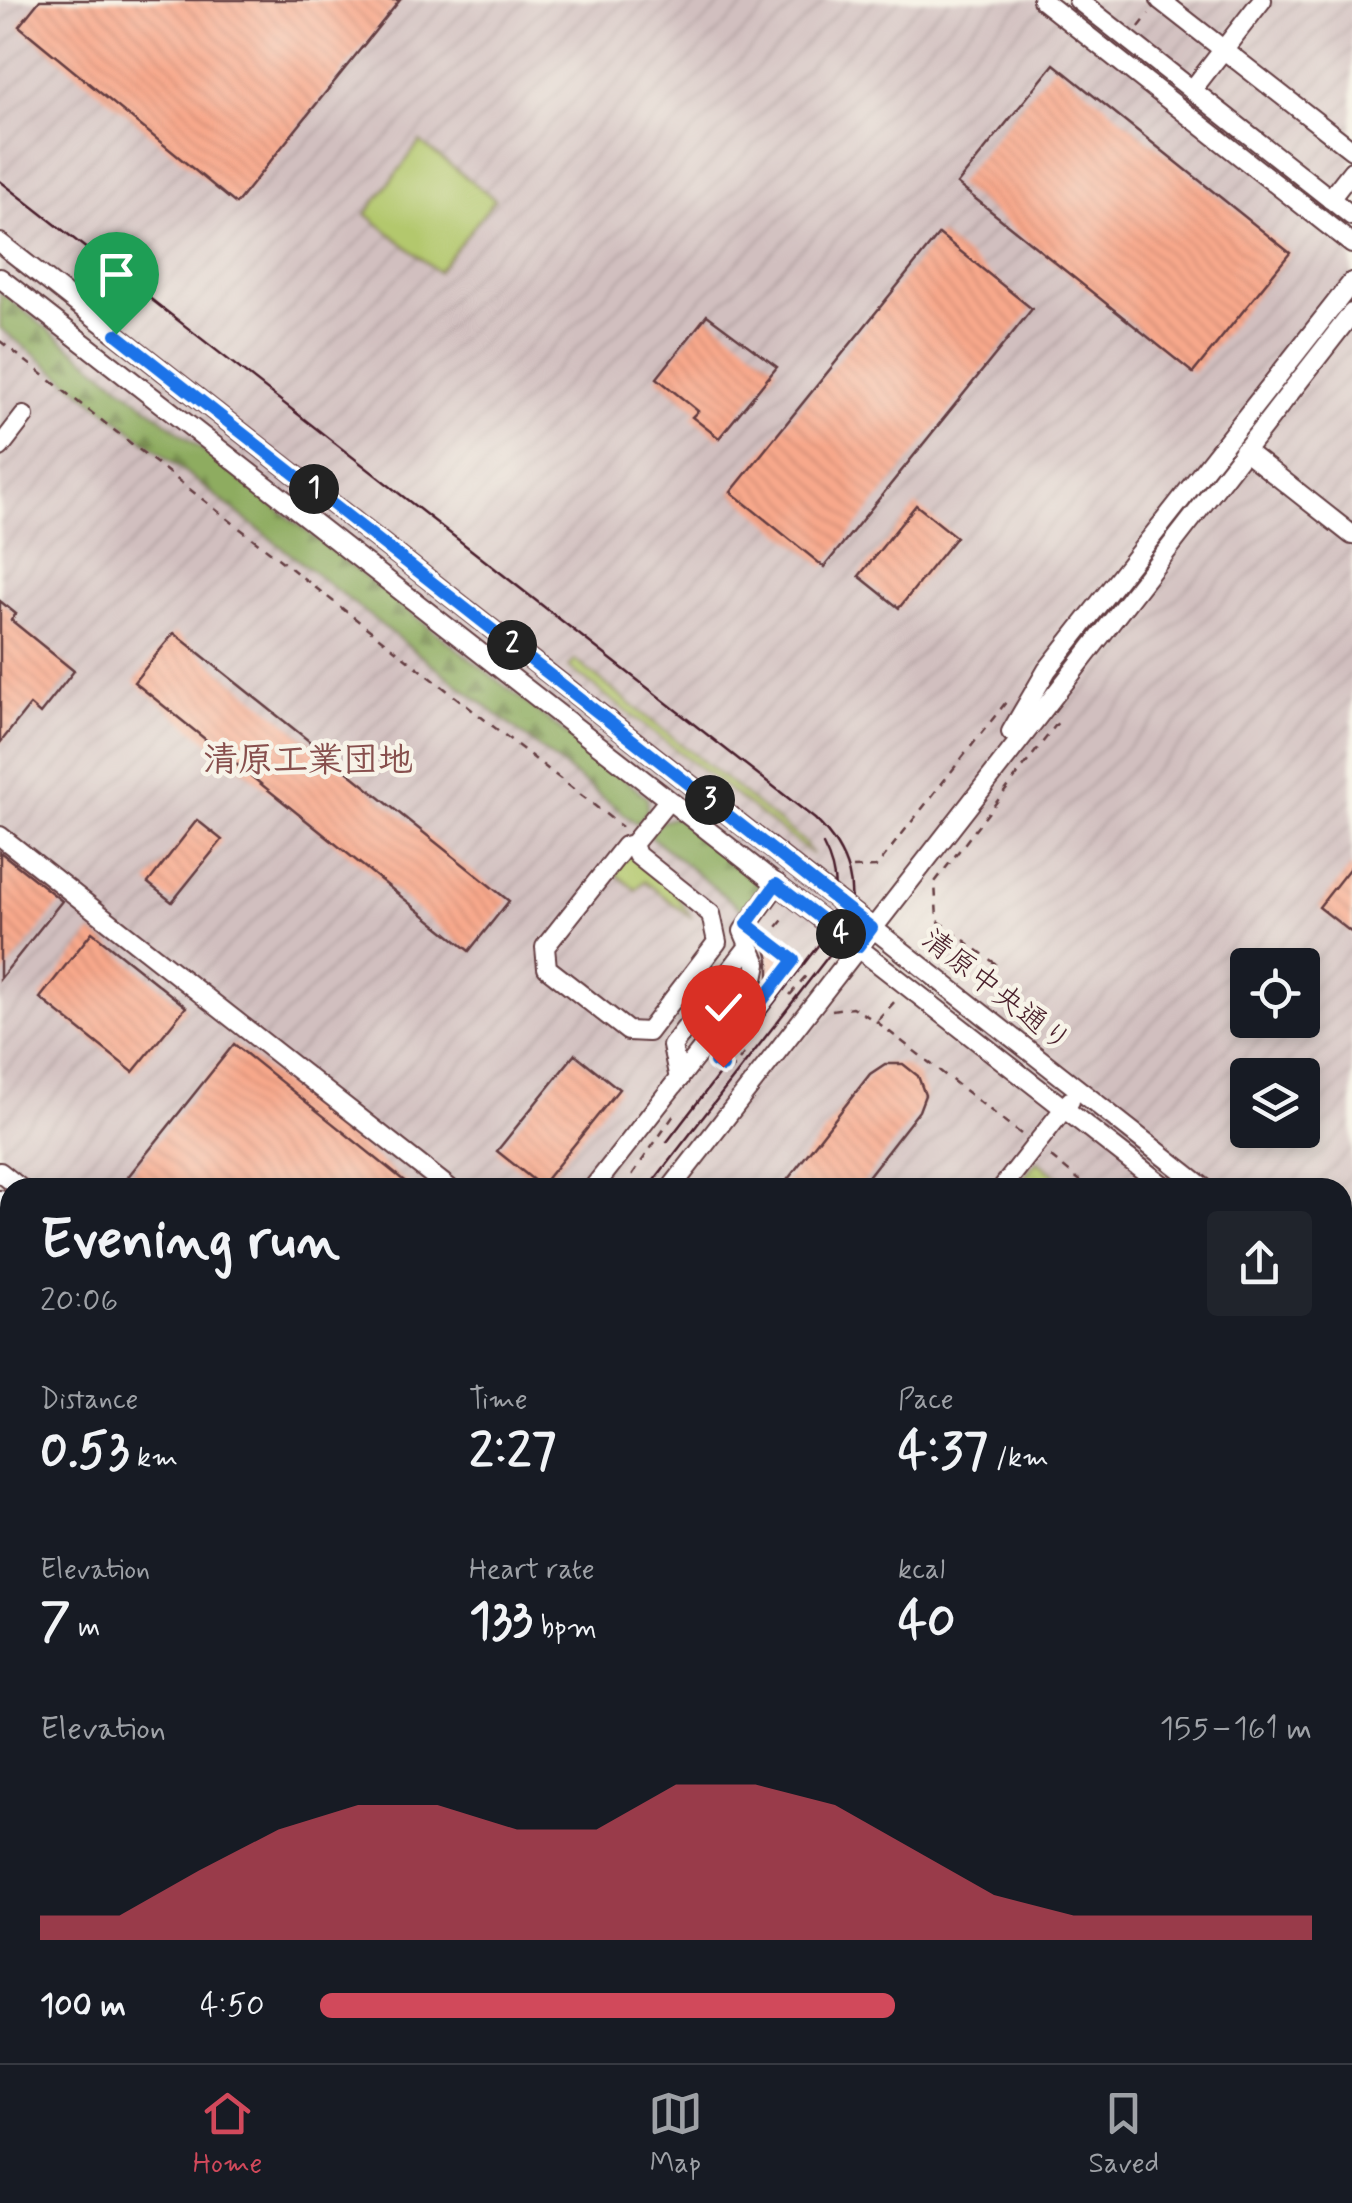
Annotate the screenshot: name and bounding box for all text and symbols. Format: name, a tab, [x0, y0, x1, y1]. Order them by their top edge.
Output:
pin	[74, 232, 159, 335]
icon: arrive	[89, 247, 144, 302]
pin: 1	[289, 464, 339, 514]
text: 1	[308, 470, 320, 507]
pin: 2	[487, 620, 537, 670]
text: 2	[505, 626, 519, 663]
district label: 清原工業団地	[203, 738, 413, 784]
pin: 3	[685, 775, 735, 825]
text: 3	[704, 781, 716, 818]
pin: 4	[816, 909, 866, 959]
text: 4	[833, 915, 849, 952]
street label: 清原中央通り	[913, 920, 1079, 1062]
map controls	[1230, 948, 1320, 1148]
button: locate	[1230, 948, 1320, 1038]
pin	[681, 965, 766, 1068]
icon: check	[696, 980, 751, 1035]
button: layers	[1230, 1058, 1320, 1148]
text: Evening run	[40, 1206, 340, 1278]
button: share	[1207, 1211, 1312, 1316]
text: 20:06	[40, 1280, 118, 1322]
text: Distance	[40, 1382, 138, 1419]
text: Time	[469, 1382, 528, 1419]
text: Pace	[898, 1382, 954, 1419]
text: 0.53	[40, 1419, 130, 1485]
text: 2:27	[469, 1419, 557, 1485]
text: 4:37	[898, 1419, 988, 1485]
text: km	[130, 1440, 178, 1477]
text: /km	[988, 1440, 1049, 1477]
text: Elevation	[40, 1552, 150, 1589]
text: Heart rate	[469, 1552, 595, 1589]
text: kcal	[898, 1552, 945, 1589]
text: 7	[40, 1589, 70, 1655]
text: 133	[469, 1589, 533, 1655]
text: 40	[898, 1589, 956, 1655]
text: m	[70, 1610, 100, 1647]
text: bpm	[533, 1610, 597, 1647]
text: Elevation	[40, 1708, 166, 1750]
text: 155–161 m	[1160, 1708, 1312, 1750]
text: 100 m	[40, 1985, 126, 2027]
text: 4:50	[200, 1985, 265, 2027]
tab: Home	[193, 2086, 262, 2183]
tab: Map	[648, 2086, 703, 2183]
tab: Saved	[1088, 2086, 1159, 2183]

